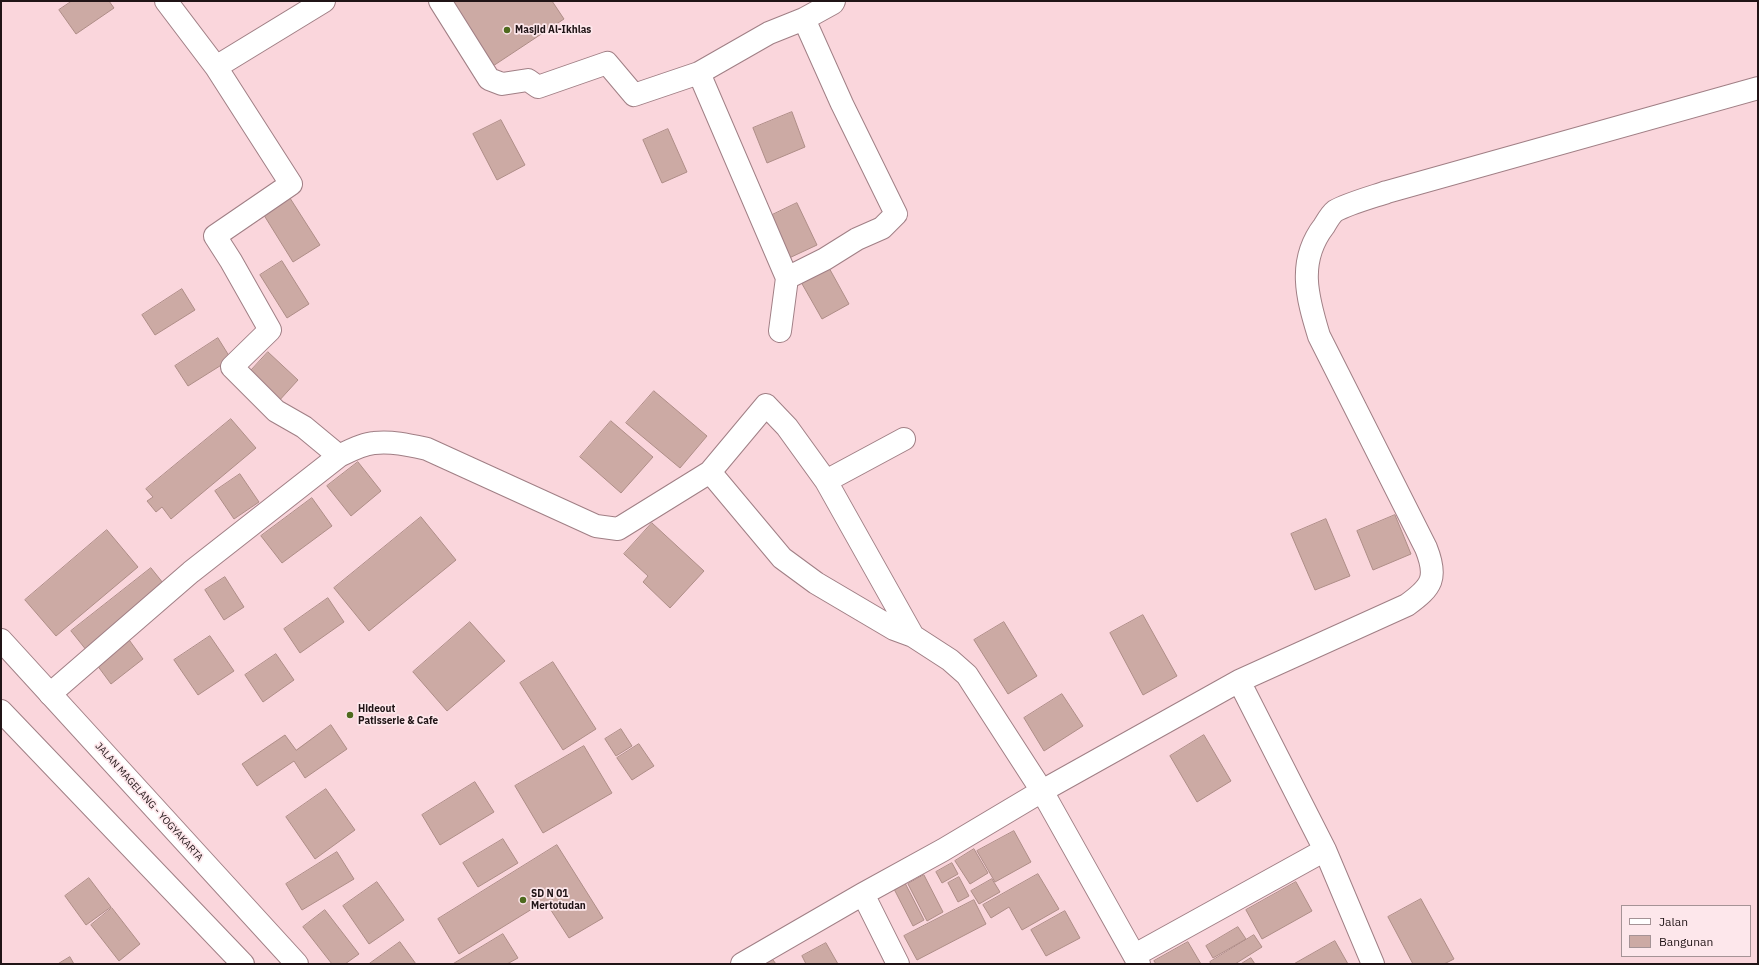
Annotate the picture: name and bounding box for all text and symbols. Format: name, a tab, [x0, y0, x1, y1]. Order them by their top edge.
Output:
place label: Masjid Al-Ikhlas	[515, 24, 591, 36]
marker: Masjid Al-Ikhlas	[502, 25, 512, 35]
place label: Hideout Patisserie & Cafe	[358, 703, 438, 726]
marker: Hideout Patisserie & Cafe	[345, 710, 355, 720]
street label: JALAN MAGELANG - YOGYAKARTA	[93, 740, 205, 864]
place label: SD N 01 Mertotudan	[531, 888, 586, 912]
marker: SD N 01 Mertotudan	[518, 895, 528, 905]
legend	[1621, 905, 1751, 957]
text: Jalan	[1659, 914, 1688, 929]
text: Bangunan	[1659, 934, 1713, 949]

